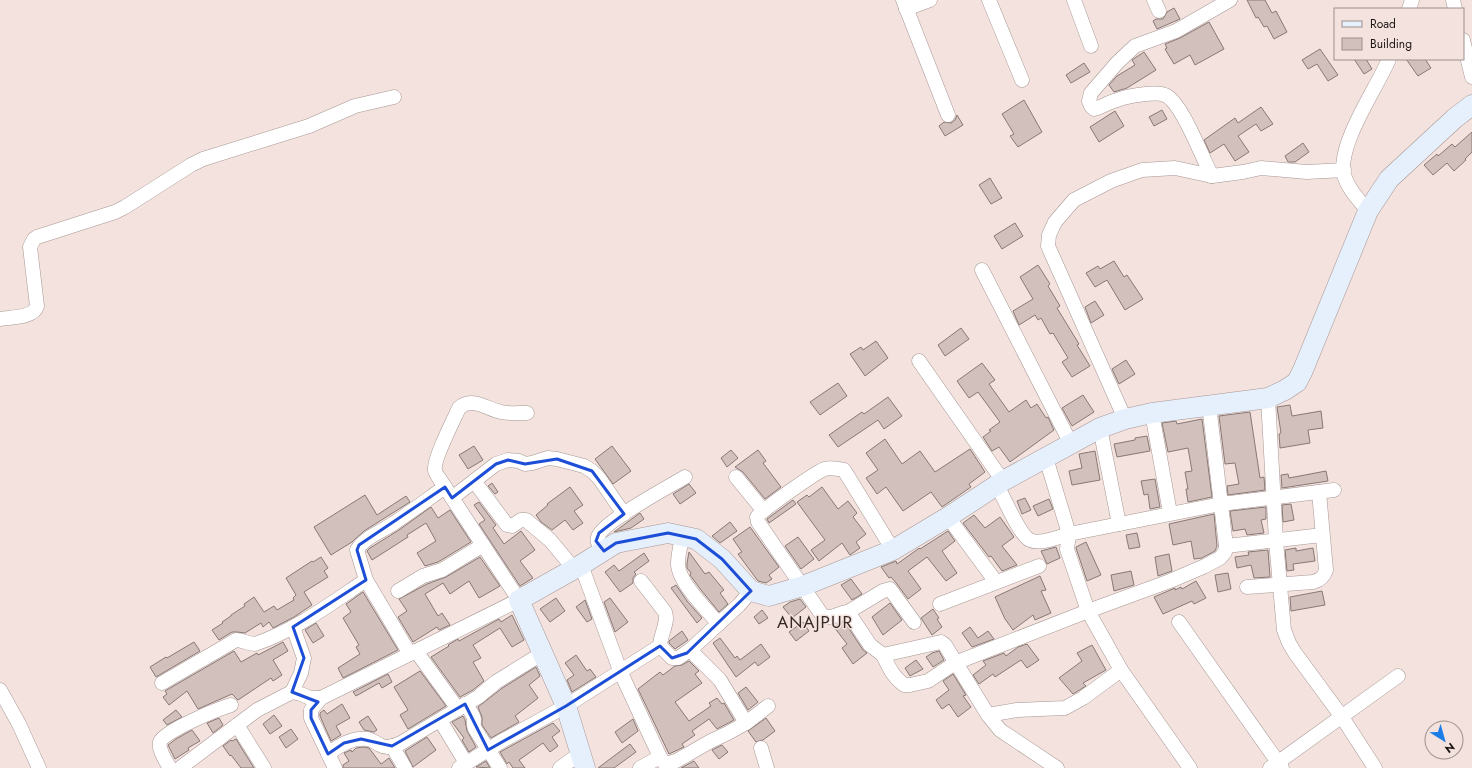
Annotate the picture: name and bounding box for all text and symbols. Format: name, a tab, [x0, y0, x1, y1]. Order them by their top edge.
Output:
legend	[1334, 8, 1464, 60]
text: Road	[1370, 15, 1396, 33]
text: Building	[1370, 35, 1412, 53]
district label: ANAJPUR	[777, 610, 853, 634]
north arrow	[1424, 720, 1464, 760]
text: N	[1442, 739, 1458, 757]

